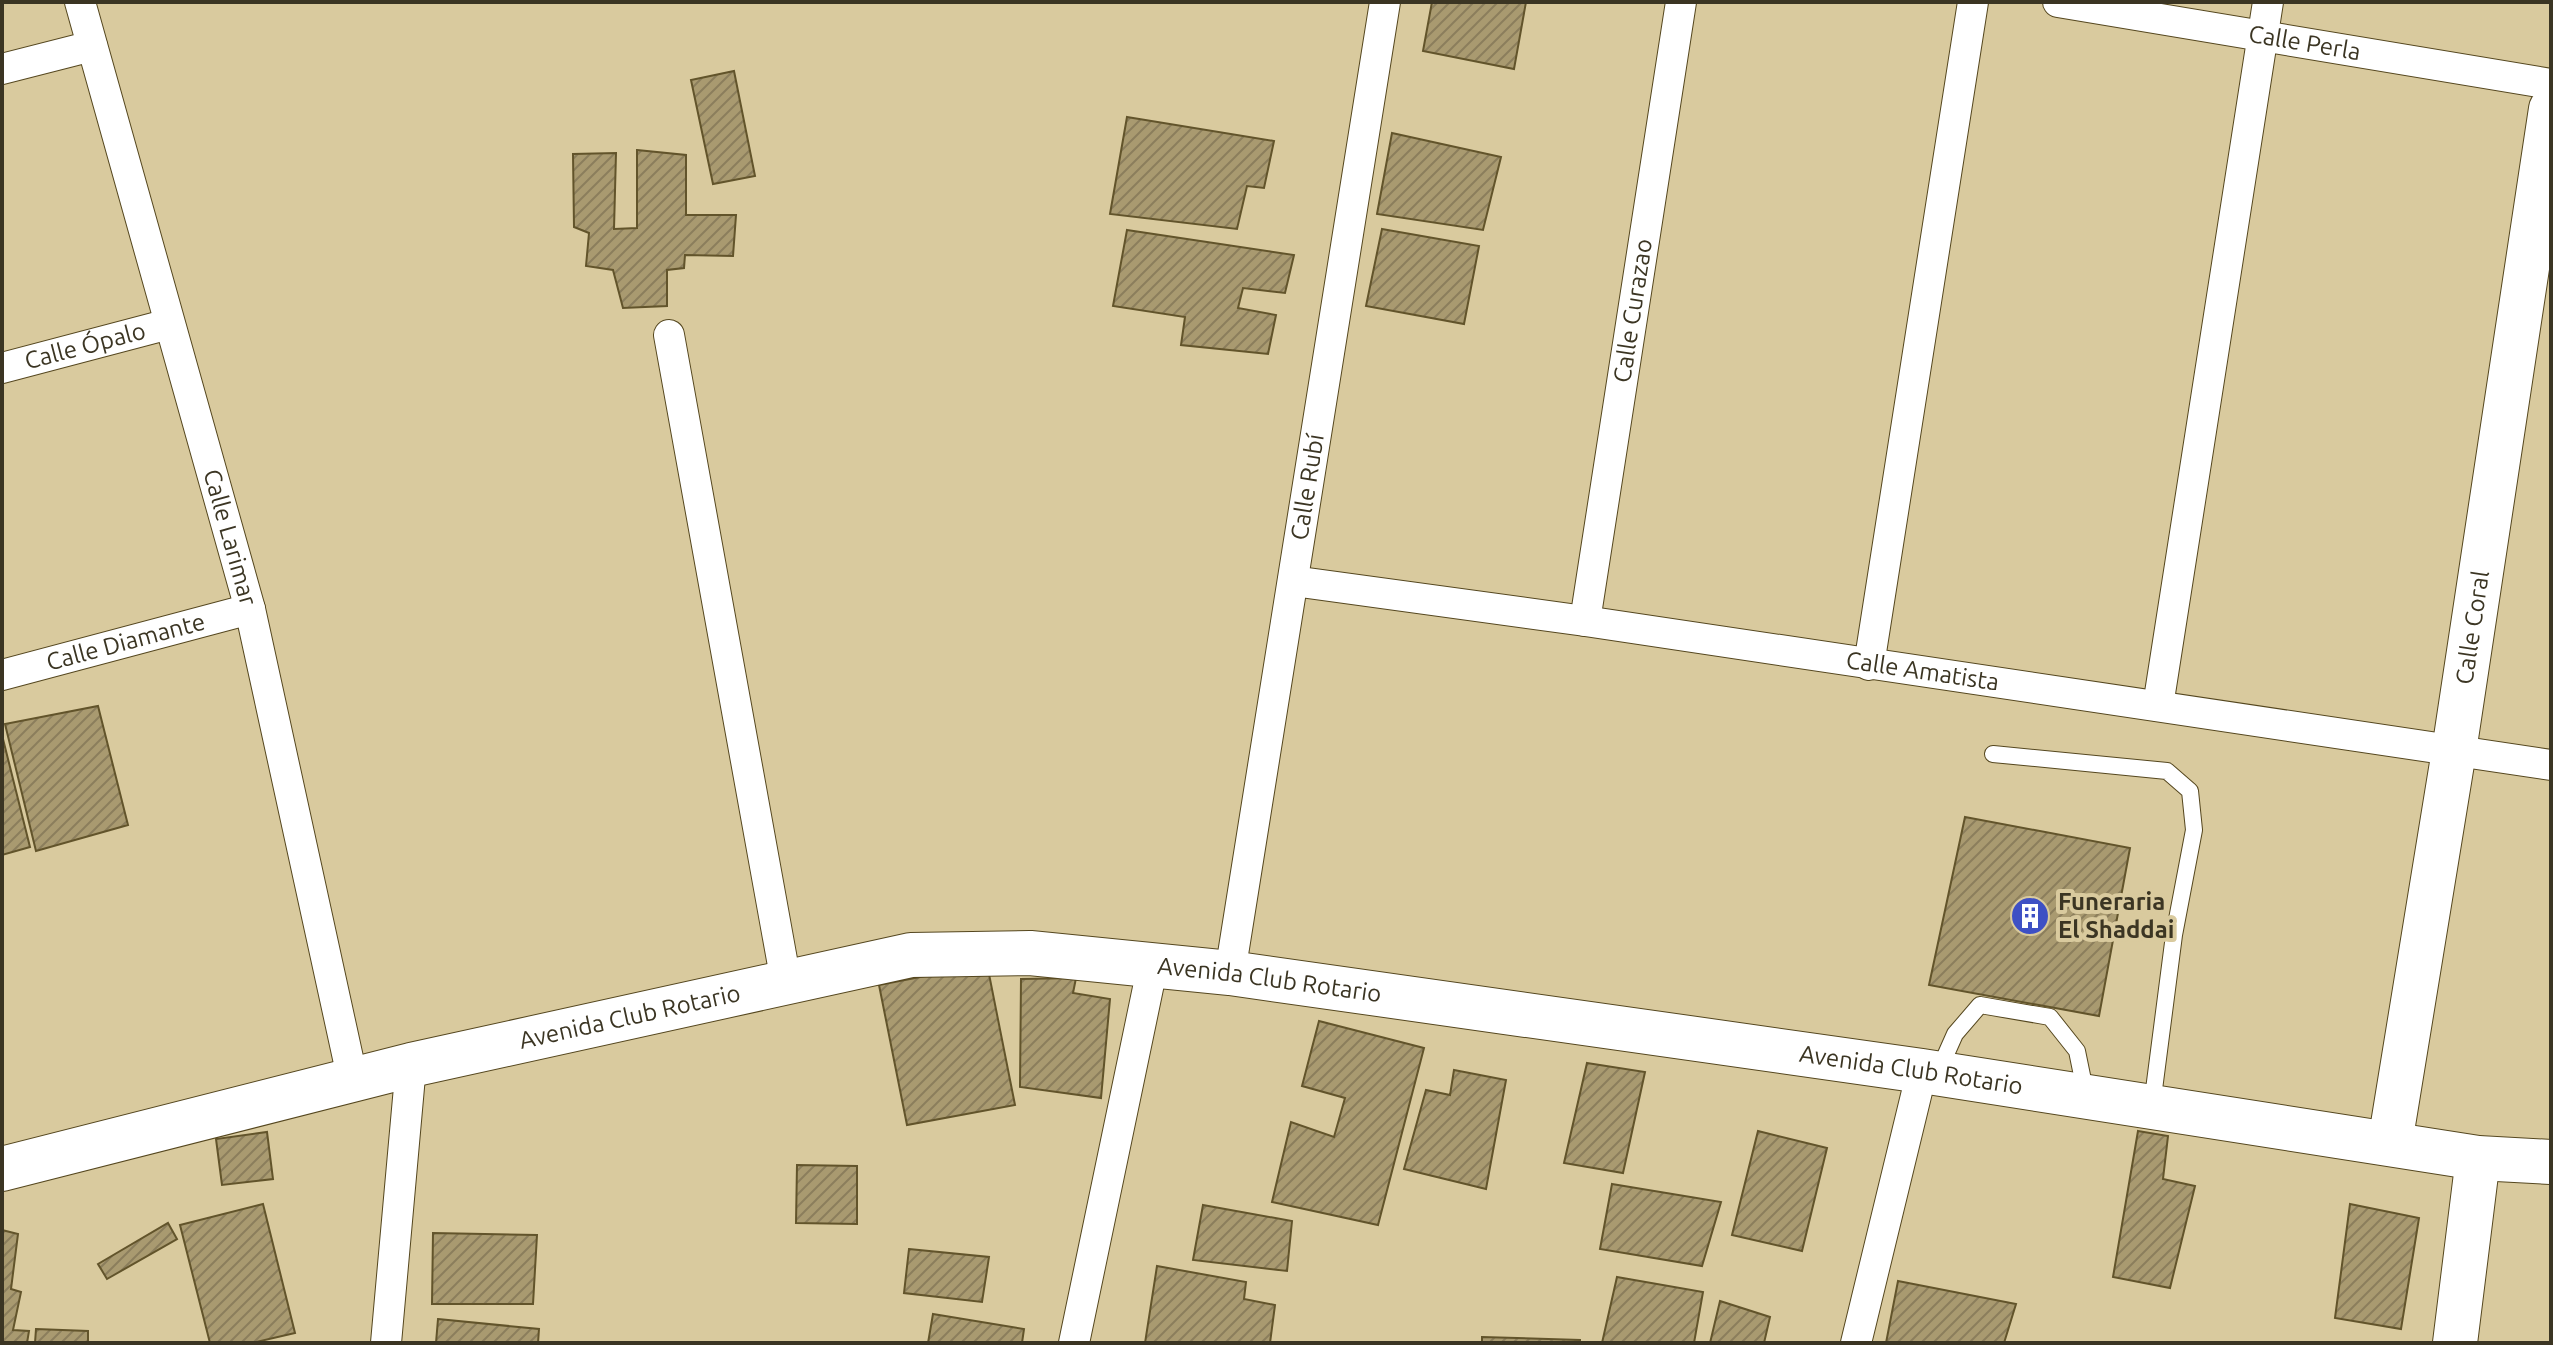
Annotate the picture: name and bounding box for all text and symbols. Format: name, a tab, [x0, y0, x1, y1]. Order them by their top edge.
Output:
street label: Calle Perla	[2247, 20, 2363, 65]
street label: Calle Curazao	[1608, 237, 1657, 385]
street label: Calle Ópalo	[22, 317, 148, 374]
street label: Calle Rubí	[1285, 431, 1329, 542]
street label: Calle Larimar	[199, 466, 262, 608]
street label: Calle Coral	[2450, 569, 2494, 686]
street label: Calle Diamante	[43, 608, 208, 676]
street label: Calle Amatista	[1844, 646, 2001, 696]
place label: Funeraria El Shaddai	[2058, 888, 2174, 943]
building icon: Funeraria El Shaddai	[2009, 895, 2051, 937]
street label: Avenida Club Rotario	[1156, 952, 1383, 1007]
street label: Avenida Club Rotario	[517, 979, 743, 1054]
street label: Avenida Club Rotario	[1798, 1040, 2025, 1100]

